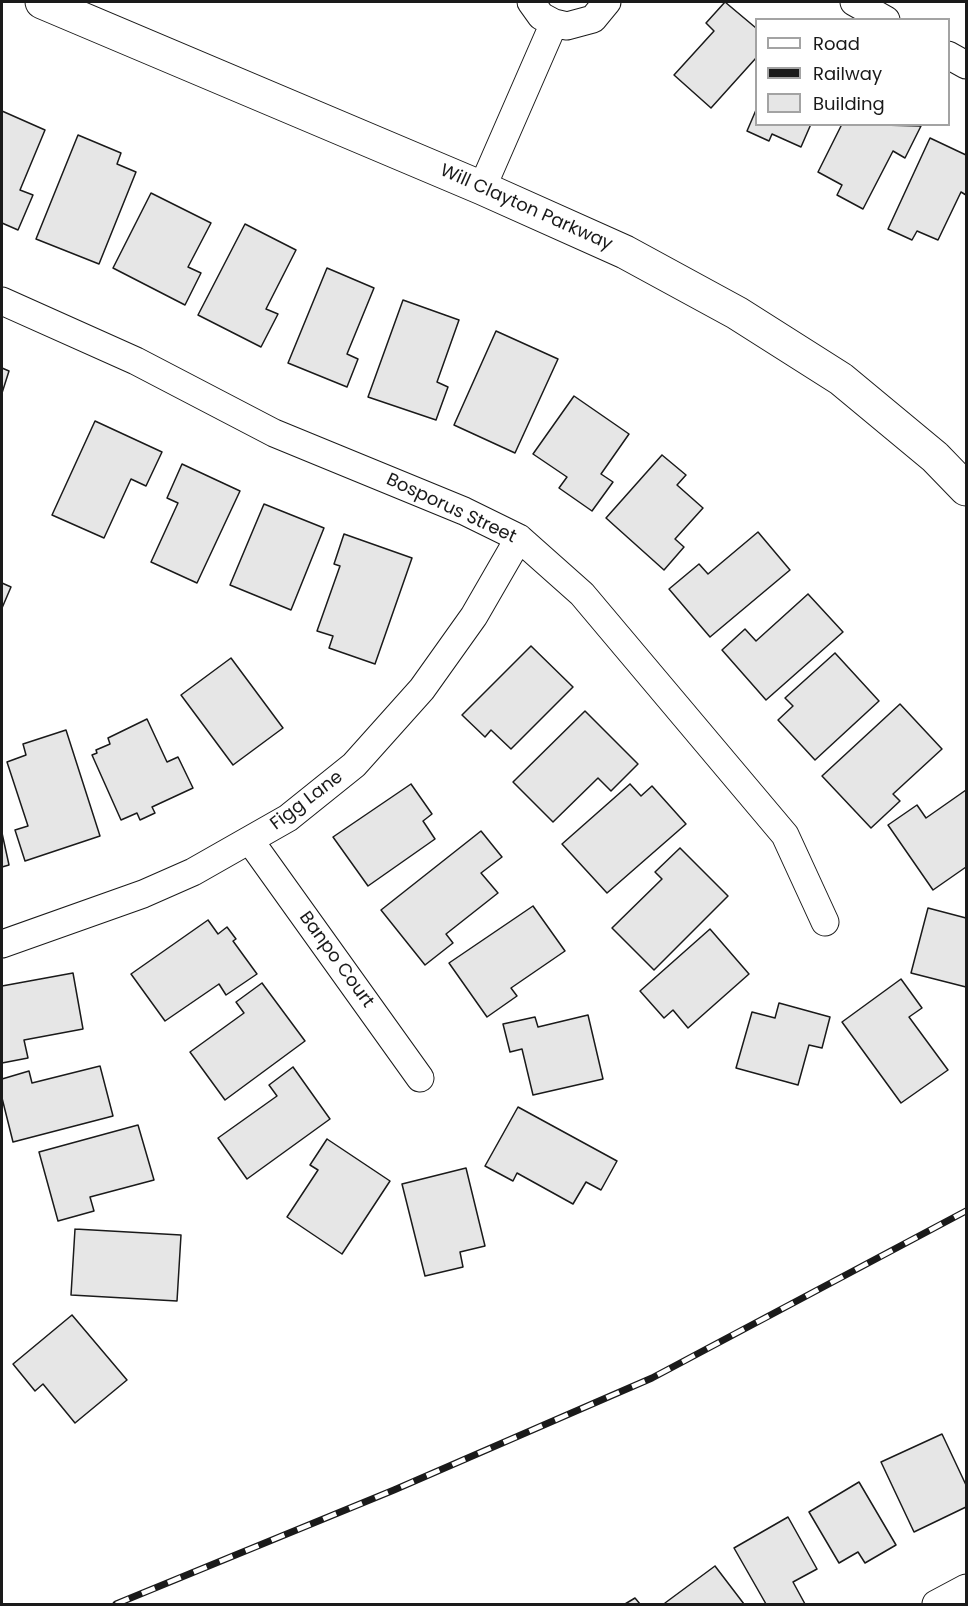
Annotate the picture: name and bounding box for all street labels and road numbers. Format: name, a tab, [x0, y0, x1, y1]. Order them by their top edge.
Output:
street label: Will Clayton Parkway	[437, 160, 615, 256]
street label: Bosporus Street	[383, 469, 519, 549]
street label: Figg Lane	[266, 767, 348, 835]
street label: Banpo Court	[294, 908, 378, 1012]

